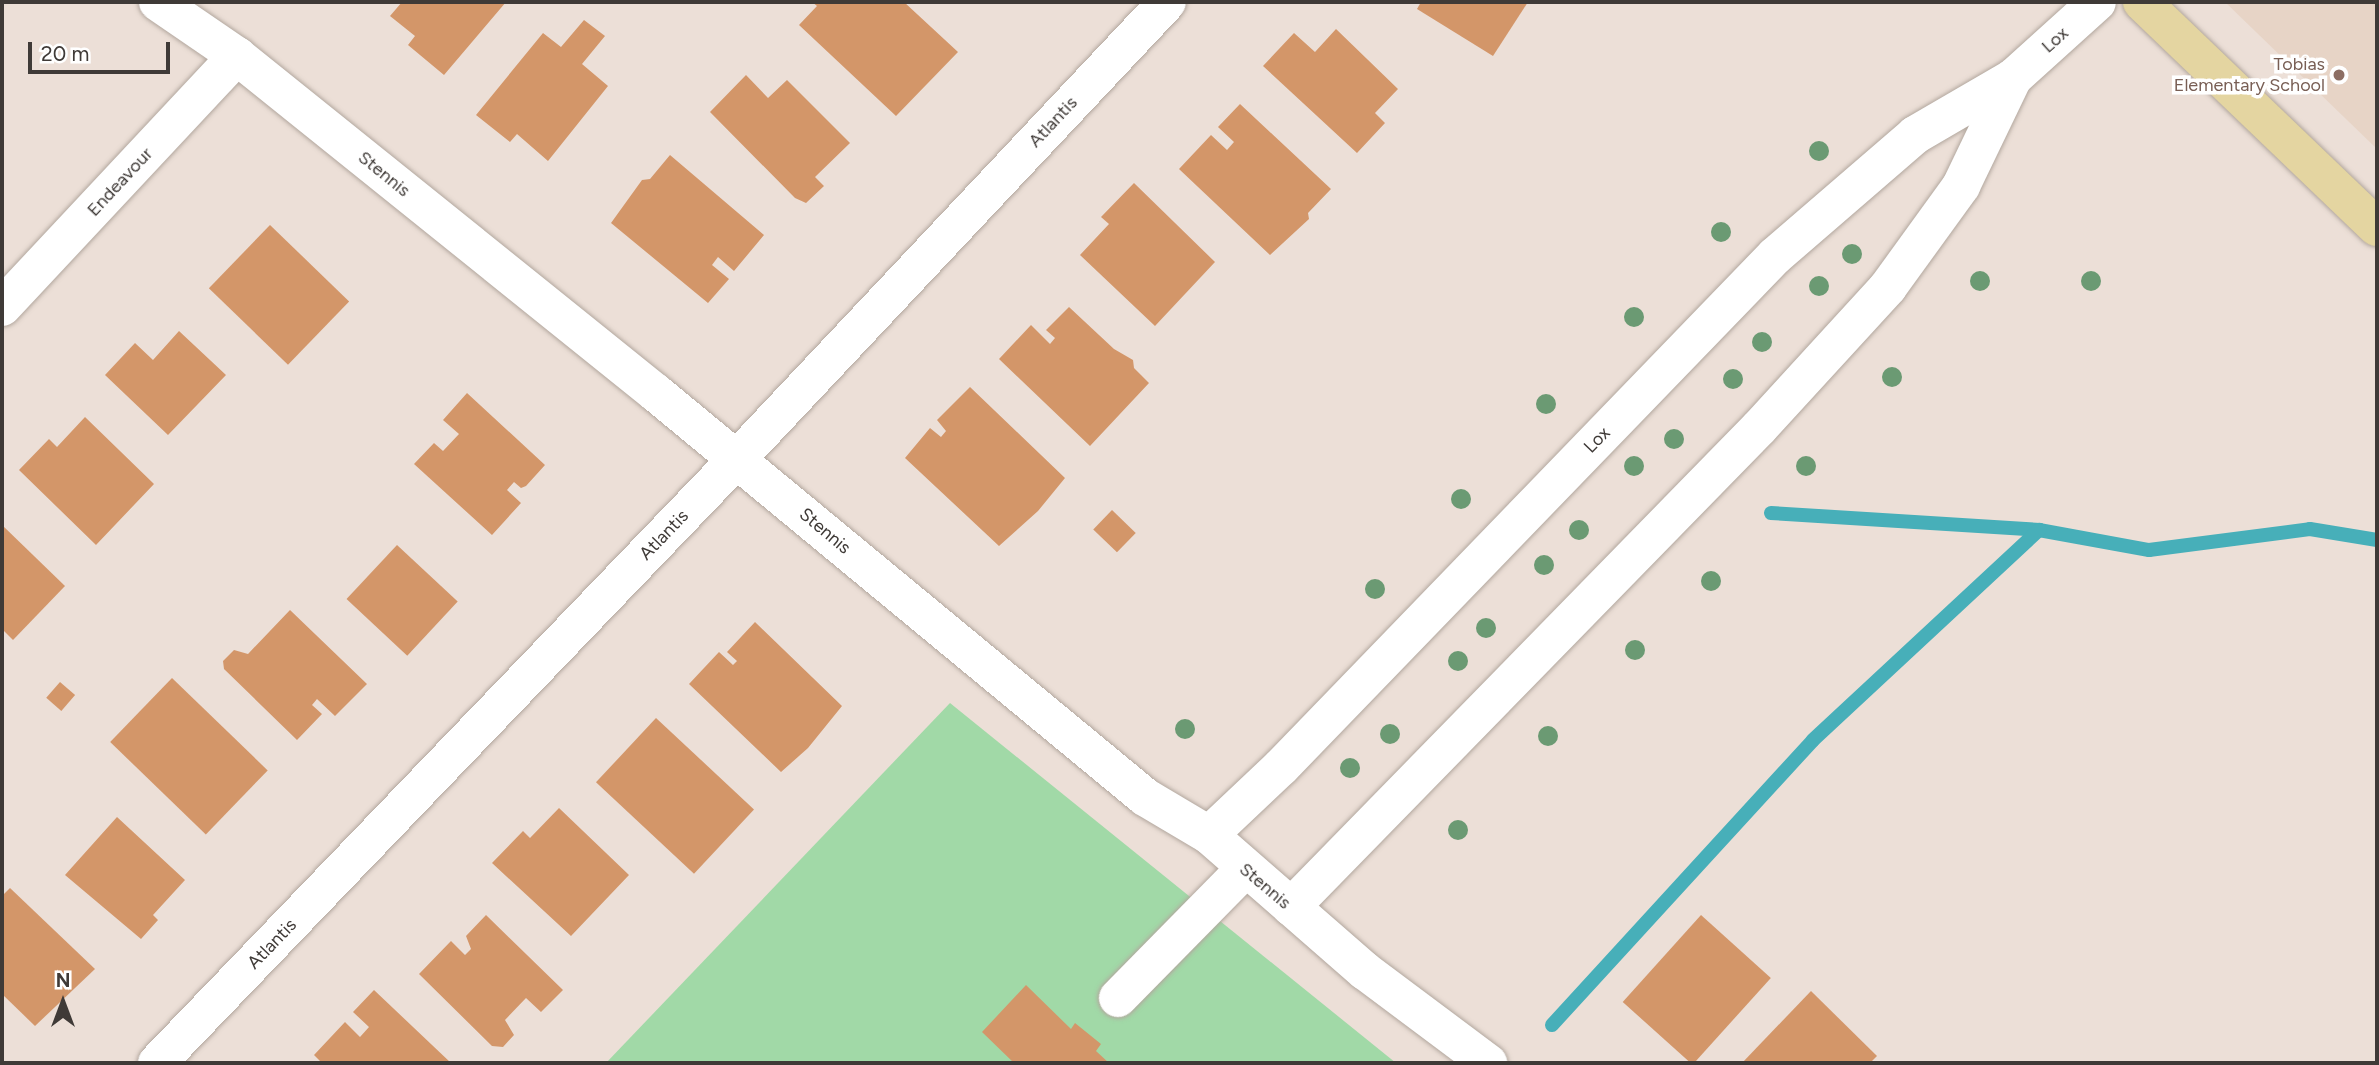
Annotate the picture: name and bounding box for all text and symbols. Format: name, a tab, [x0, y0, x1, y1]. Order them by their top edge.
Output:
street label: Lox	[2037, 23, 2073, 57]
scale bar	[32, 28, 173, 72]
text: 20 m	[41, 41, 89, 66]
place label: Tobias Elementary School	[2174, 54, 2325, 96]
marker: Tobias Elementary School	[2331, 67, 2347, 83]
street label: Atlantis	[1024, 92, 1082, 152]
street label: Endeavour	[83, 143, 157, 221]
street label: Stennis	[354, 147, 414, 201]
street label: Lox	[1579, 422, 1615, 458]
street label: Stennis	[795, 503, 855, 559]
street label: Atlantis	[635, 505, 693, 565]
street label: Stennis	[1235, 858, 1295, 914]
street label: Atlantis	[243, 914, 301, 974]
north arrow	[28, 967, 98, 1037]
text: N	[56, 969, 70, 992]

